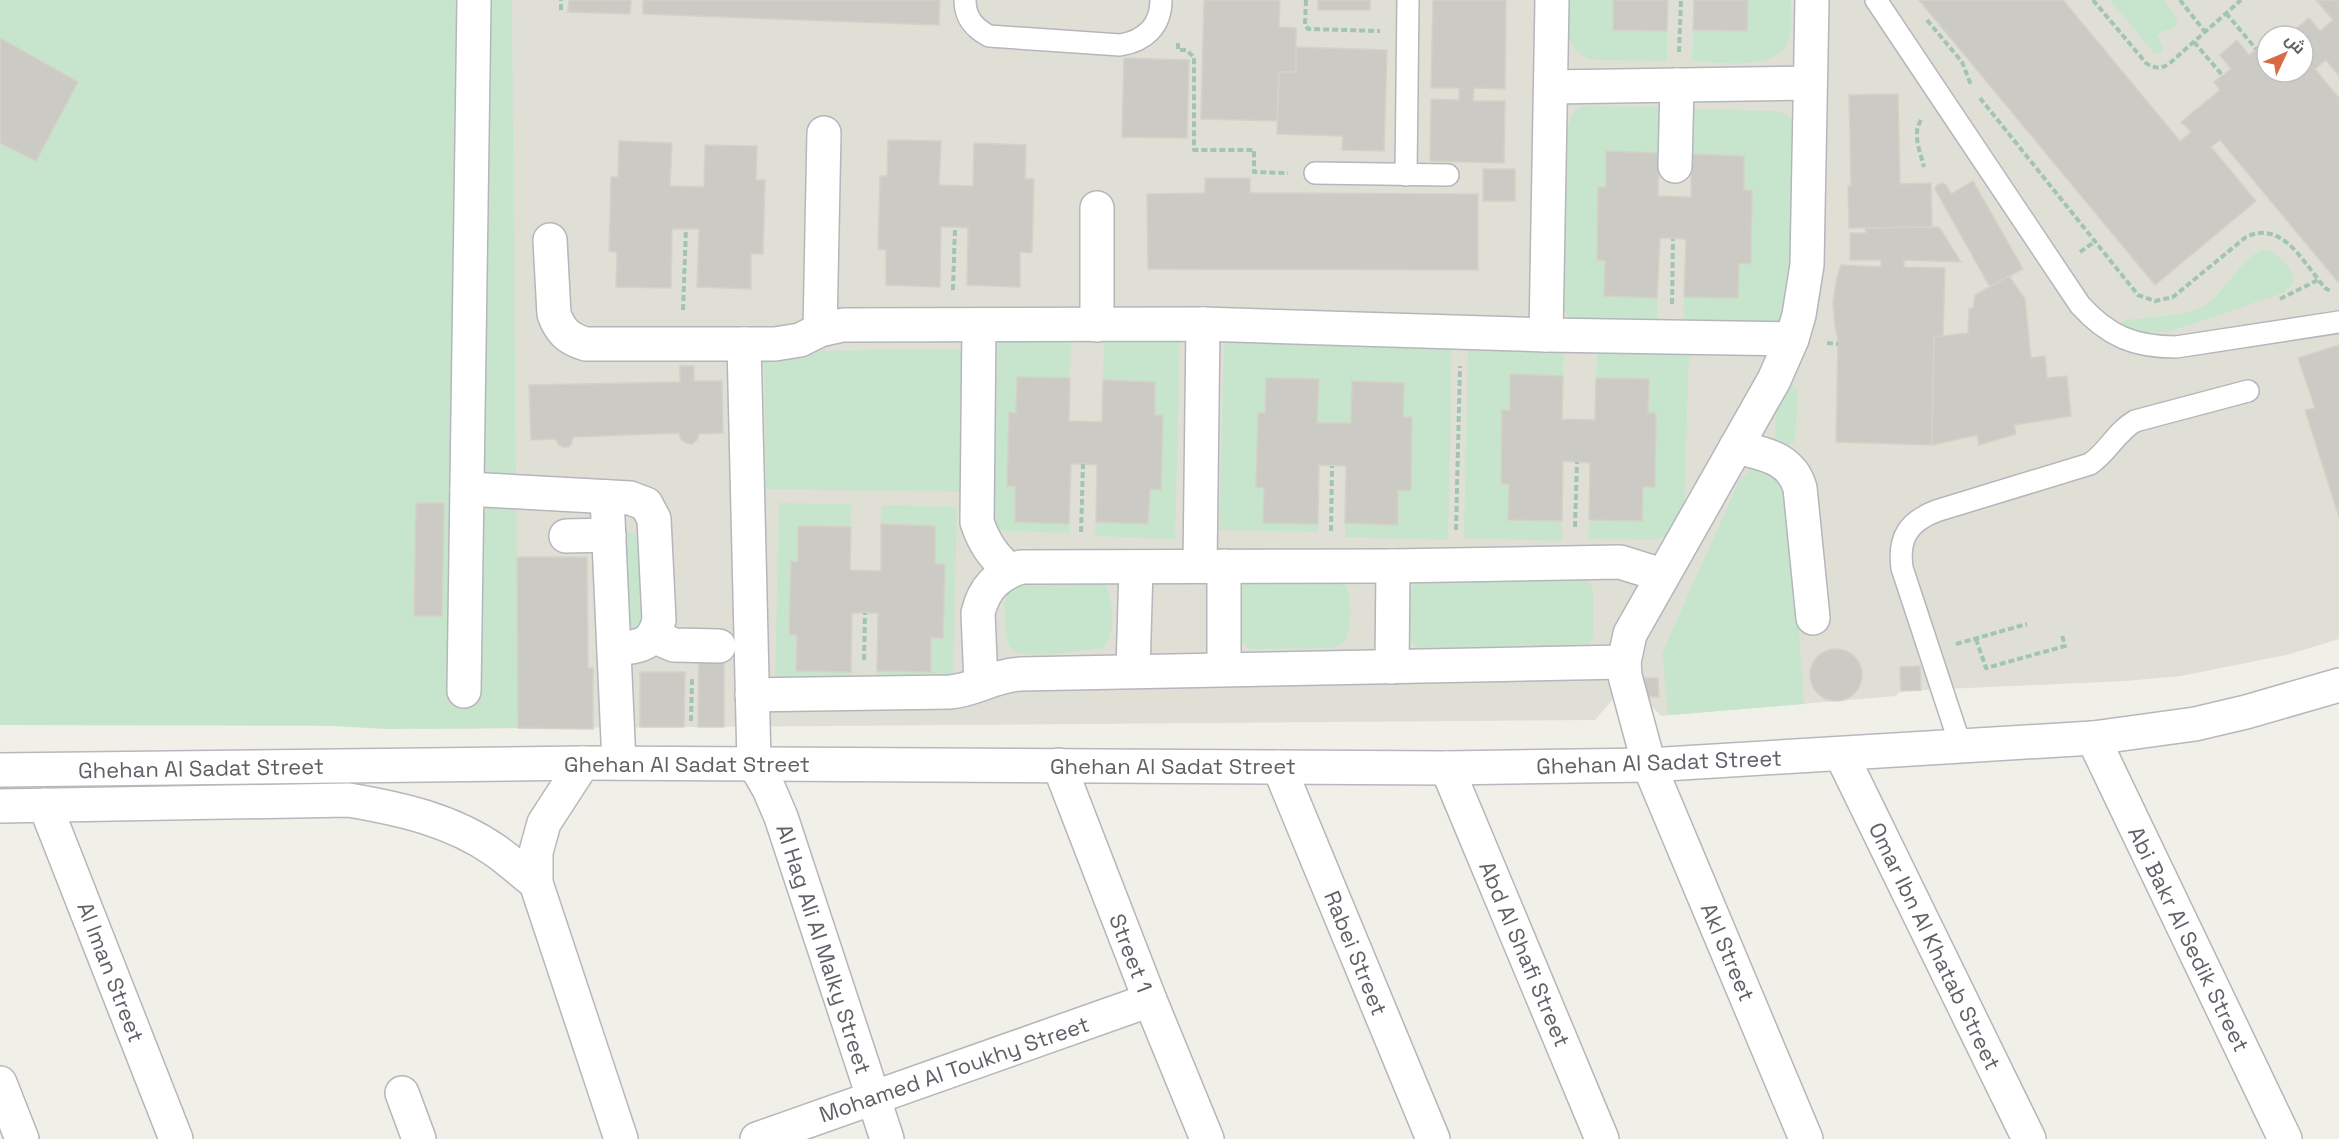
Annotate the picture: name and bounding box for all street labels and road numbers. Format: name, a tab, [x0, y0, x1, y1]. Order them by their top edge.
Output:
street label: Ghehan Al Sadat Street	[1536, 744, 1782, 780]
street label: Ghehan Al Sadat Street	[564, 750, 810, 778]
street label: Ghehan Al Sadat Street	[78, 752, 324, 784]
street label: Ghehan Al Sadat Street	[1050, 752, 1296, 780]
street label: Omar Ibn Al Khatab Street	[1863, 818, 2007, 1074]
street label: Al Hag Ali Al Malky Street	[770, 820, 878, 1078]
street label: Abi Bakr Al Sedik Street	[2122, 822, 2256, 1056]
street label: Abd Al Shafi Street	[1473, 857, 1577, 1051]
street label: Rabei Street	[1318, 887, 1394, 1019]
street label: Al Iman Street	[71, 898, 151, 1046]
street label: Akl Street	[1695, 899, 1761, 1005]
street label: Street 1	[1103, 910, 1159, 996]
street label: Mohamed Al Toukhy Street	[815, 1010, 1093, 1128]

